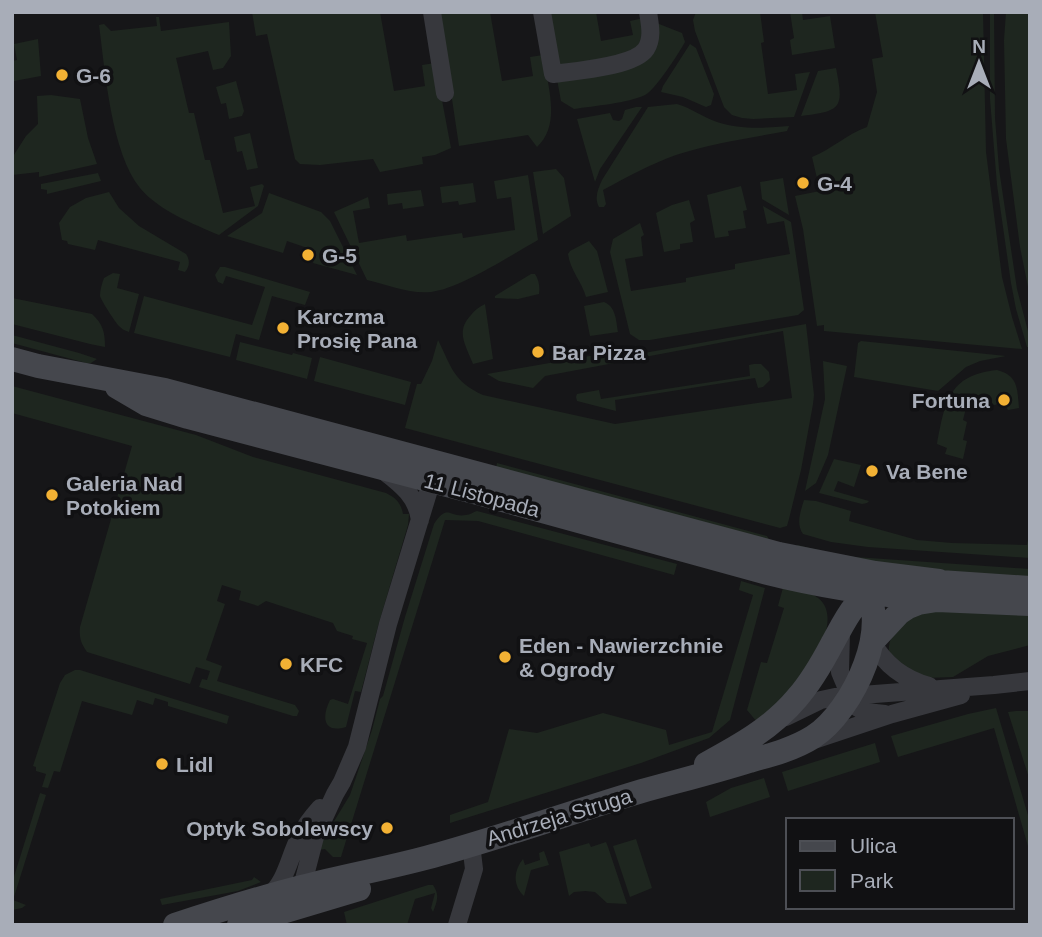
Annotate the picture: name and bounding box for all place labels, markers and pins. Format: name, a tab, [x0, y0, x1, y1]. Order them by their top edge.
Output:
place label: G-6	[76, 64, 111, 87]
marker: G-6	[54, 67, 70, 83]
place label: G-4	[817, 172, 852, 195]
marker: G-4	[795, 175, 811, 191]
place label: G-5	[322, 244, 357, 267]
marker: G-5	[300, 247, 316, 263]
place label: Karczma Prosię Pana	[297, 305, 418, 352]
marker: Karczma Prosię Pana	[275, 320, 291, 336]
place label: Bar Pizza	[552, 341, 646, 364]
marker: Bar Pizza	[530, 344, 546, 360]
place label: Fortuna	[912, 389, 990, 412]
marker: Fortuna	[996, 392, 1012, 408]
place label: Va Bene	[886, 460, 968, 483]
marker: Va Bene	[864, 463, 880, 479]
place label: Galeria Nad Potokiem	[66, 472, 183, 519]
marker: Galeria Nad Potokiem	[44, 487, 60, 503]
place label: Eden - Nawierzchnie & Ogrody	[519, 634, 723, 681]
marker: Eden - Nawierzchnie & Ogrody	[497, 649, 513, 665]
place label: KFC	[300, 653, 343, 676]
marker: KFC	[278, 656, 294, 672]
place label: Lidl	[176, 753, 213, 776]
marker: Lidl	[154, 756, 170, 772]
place label: Optyk Sobolewscy	[186, 817, 373, 840]
marker: Optyk Sobolewscy	[379, 820, 395, 836]

